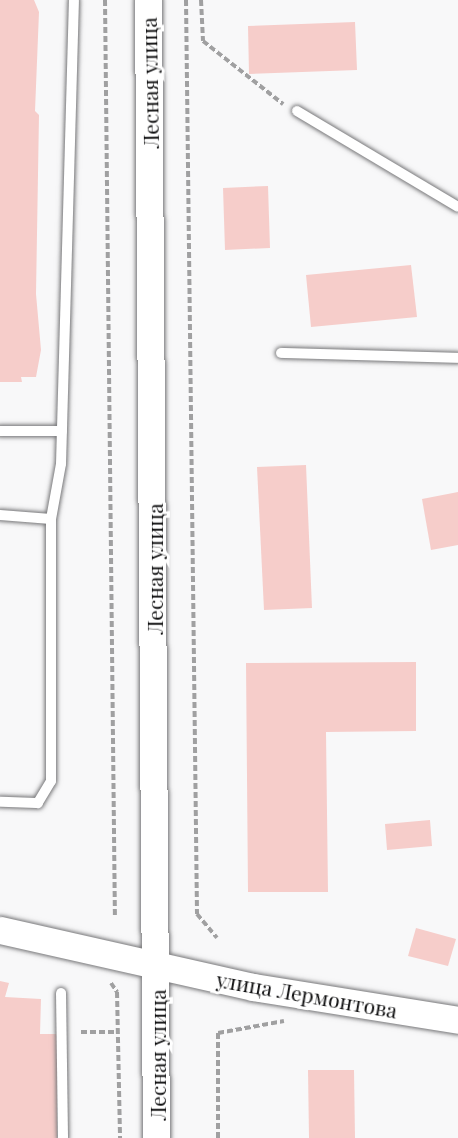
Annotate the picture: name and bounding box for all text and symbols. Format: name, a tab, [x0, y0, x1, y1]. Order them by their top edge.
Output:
street label: Лесная улица	[135, 17, 163, 149]
street label: Лесная улица	[141, 503, 167, 635]
street label: улица Лермонтова	[215, 966, 399, 1022]
street label: Лесная улица	[144, 989, 170, 1121]

